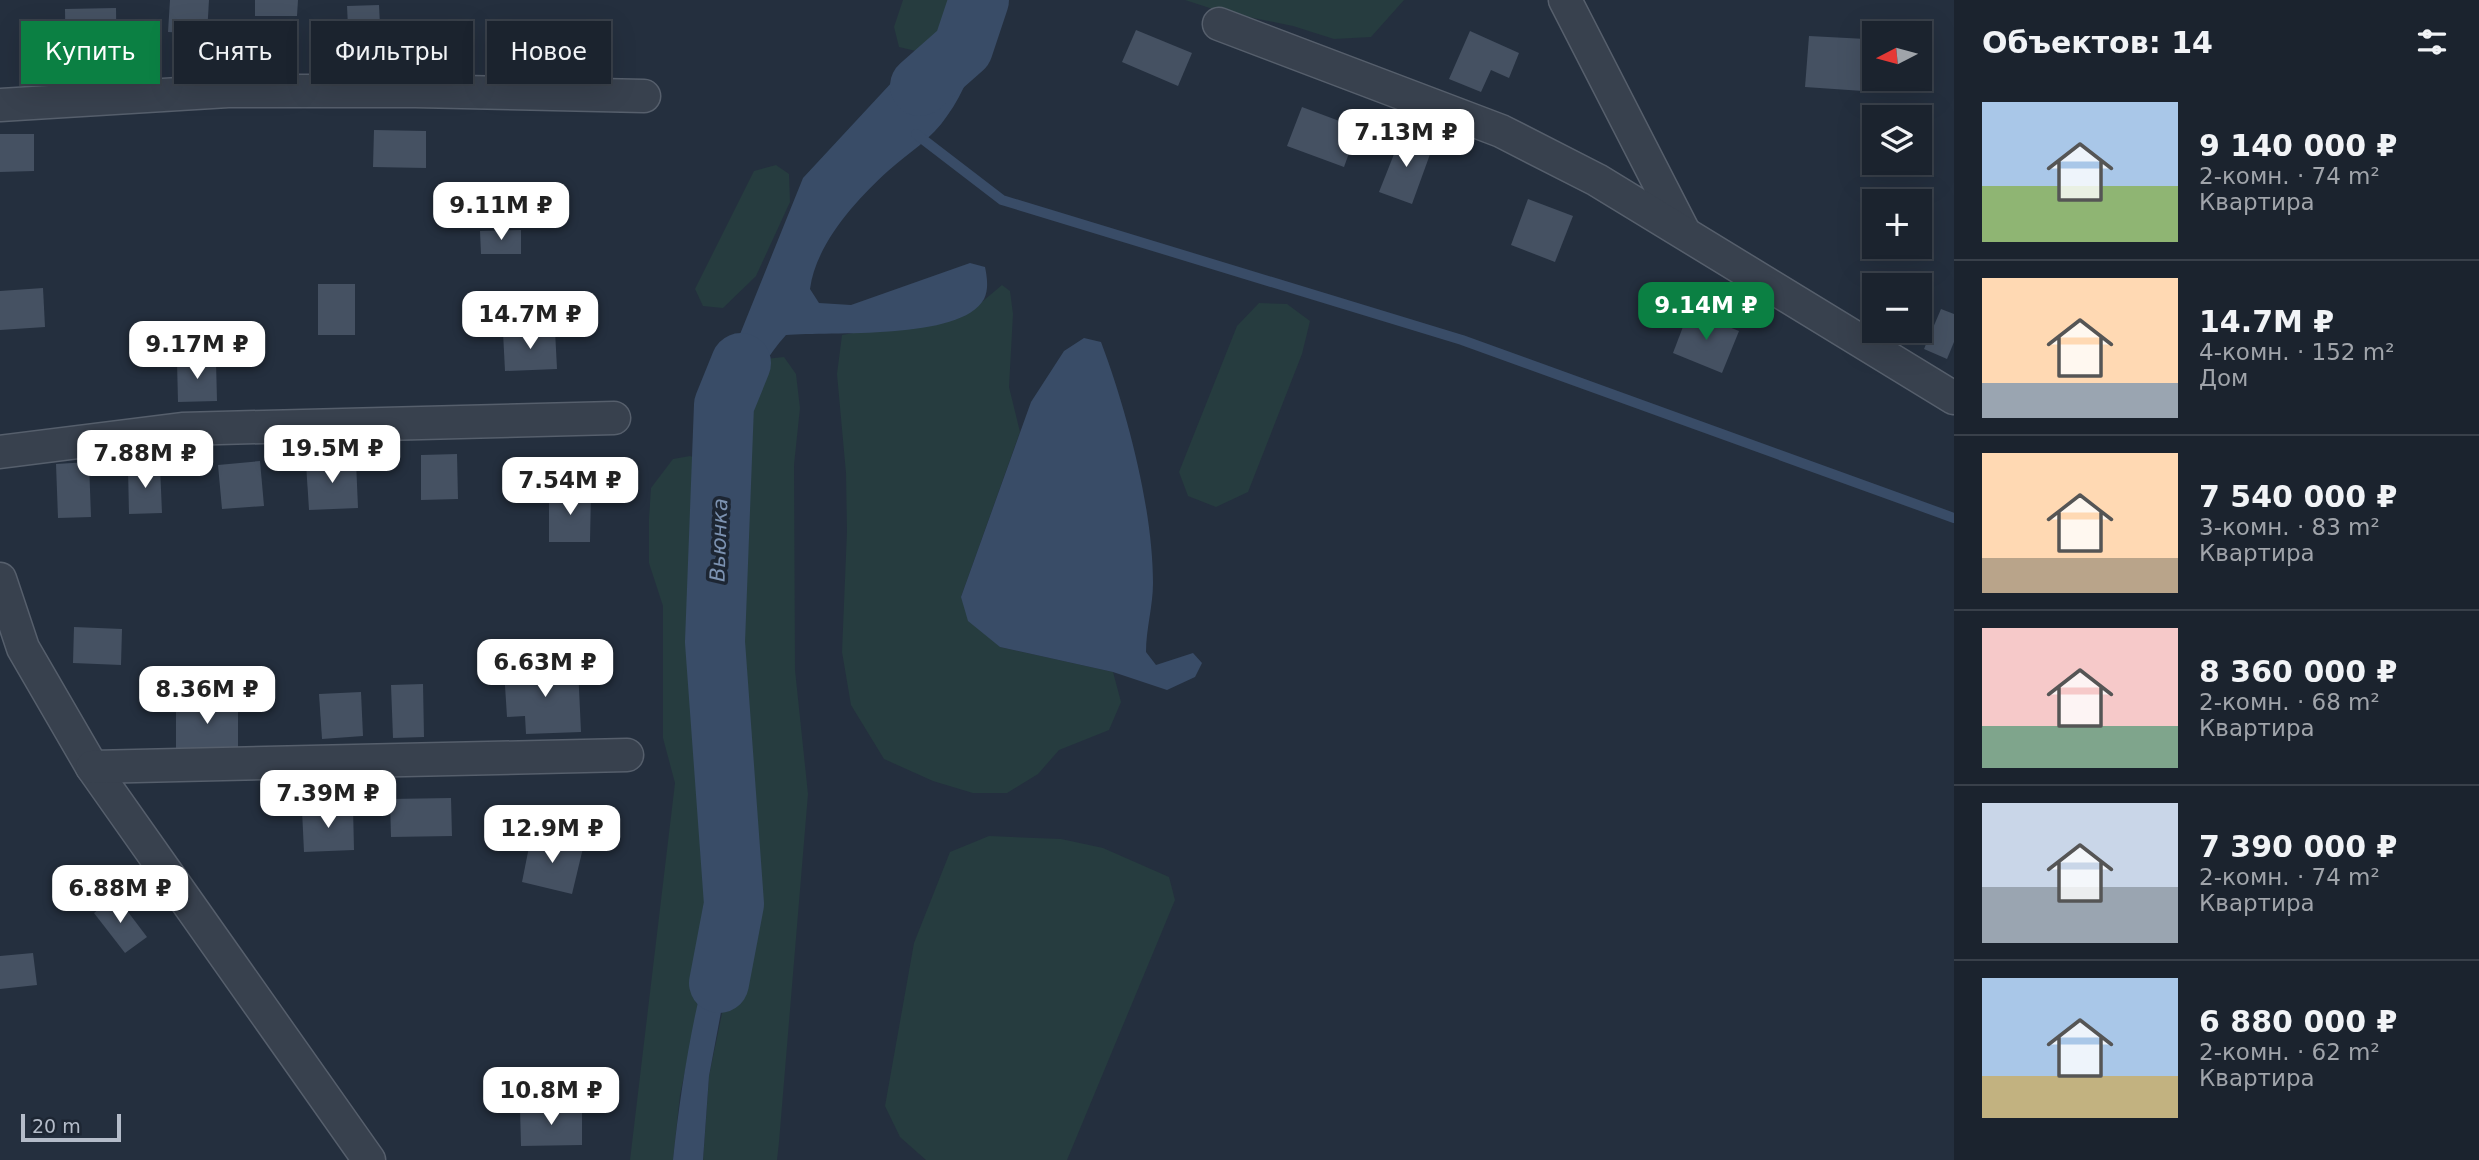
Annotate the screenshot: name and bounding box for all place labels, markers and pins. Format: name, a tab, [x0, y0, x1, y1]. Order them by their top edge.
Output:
pin: 7.13M ₽	[1341, 110, 1471, 169]
pin: 9.11M ₽	[436, 182, 566, 242]
pin: 9.14M ₽	[1641, 282, 1771, 342]
pin: 14.7M ₽	[465, 292, 595, 351]
pin: 9.17M ₽	[132, 322, 262, 381]
pin: 19.5M ₽	[267, 426, 397, 485]
pin: 7.88M ₽	[80, 430, 210, 490]
pin: 7.54M ₽	[505, 458, 635, 517]
pin: 6.63M ₽	[480, 640, 610, 699]
pin: 8.36M ₽	[142, 666, 272, 726]
pin: 7.39M ₽	[263, 770, 393, 830]
pin: 12.9M ₽	[487, 806, 617, 865]
pin: 6.88M ₽	[55, 866, 185, 925]
pin: 10.8M ₽	[486, 1068, 616, 1127]

